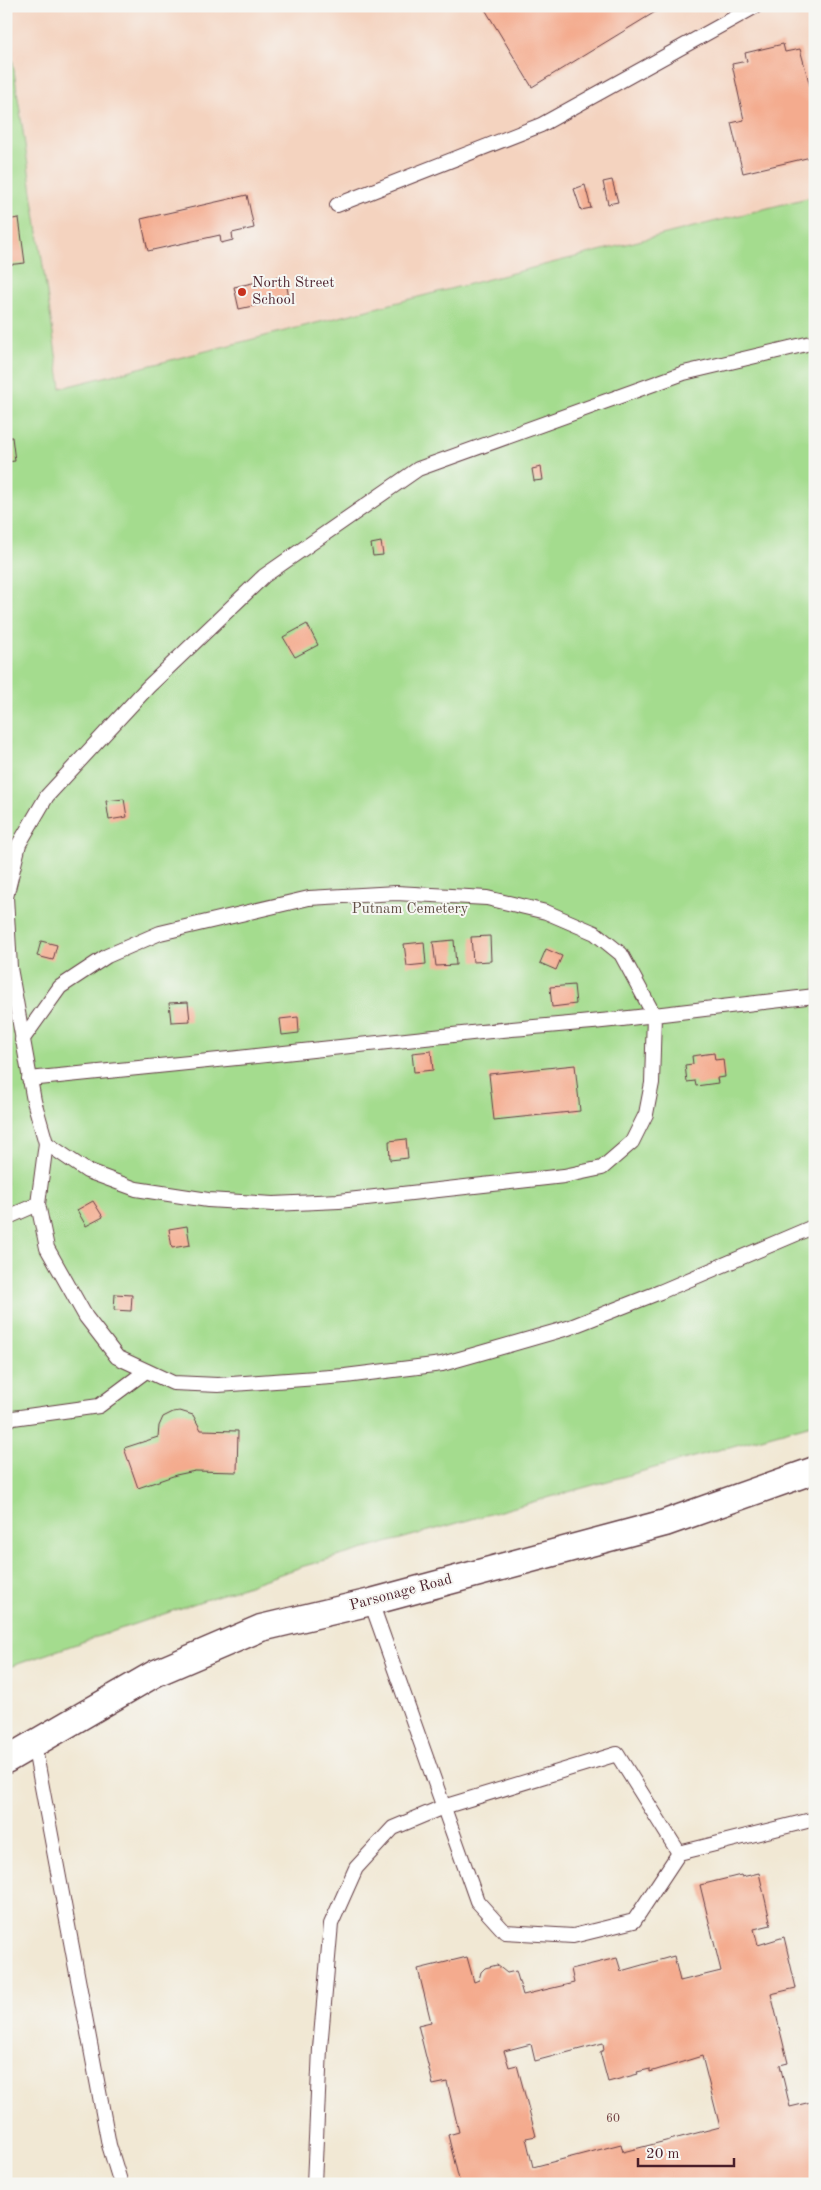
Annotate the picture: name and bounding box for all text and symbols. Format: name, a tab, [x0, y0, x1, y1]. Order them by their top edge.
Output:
place label: North Street School	[252, 276, 335, 308]
marker: North Street School	[236, 286, 248, 298]
park label: Putnam Cemetery	[351, 902, 469, 917]
street label: Parsonage Road	[348, 1572, 454, 1614]
house number: 60	[606, 2113, 620, 2125]
scale bar	[638, 2135, 735, 2167]
text: 20 m	[646, 2147, 680, 2162]

